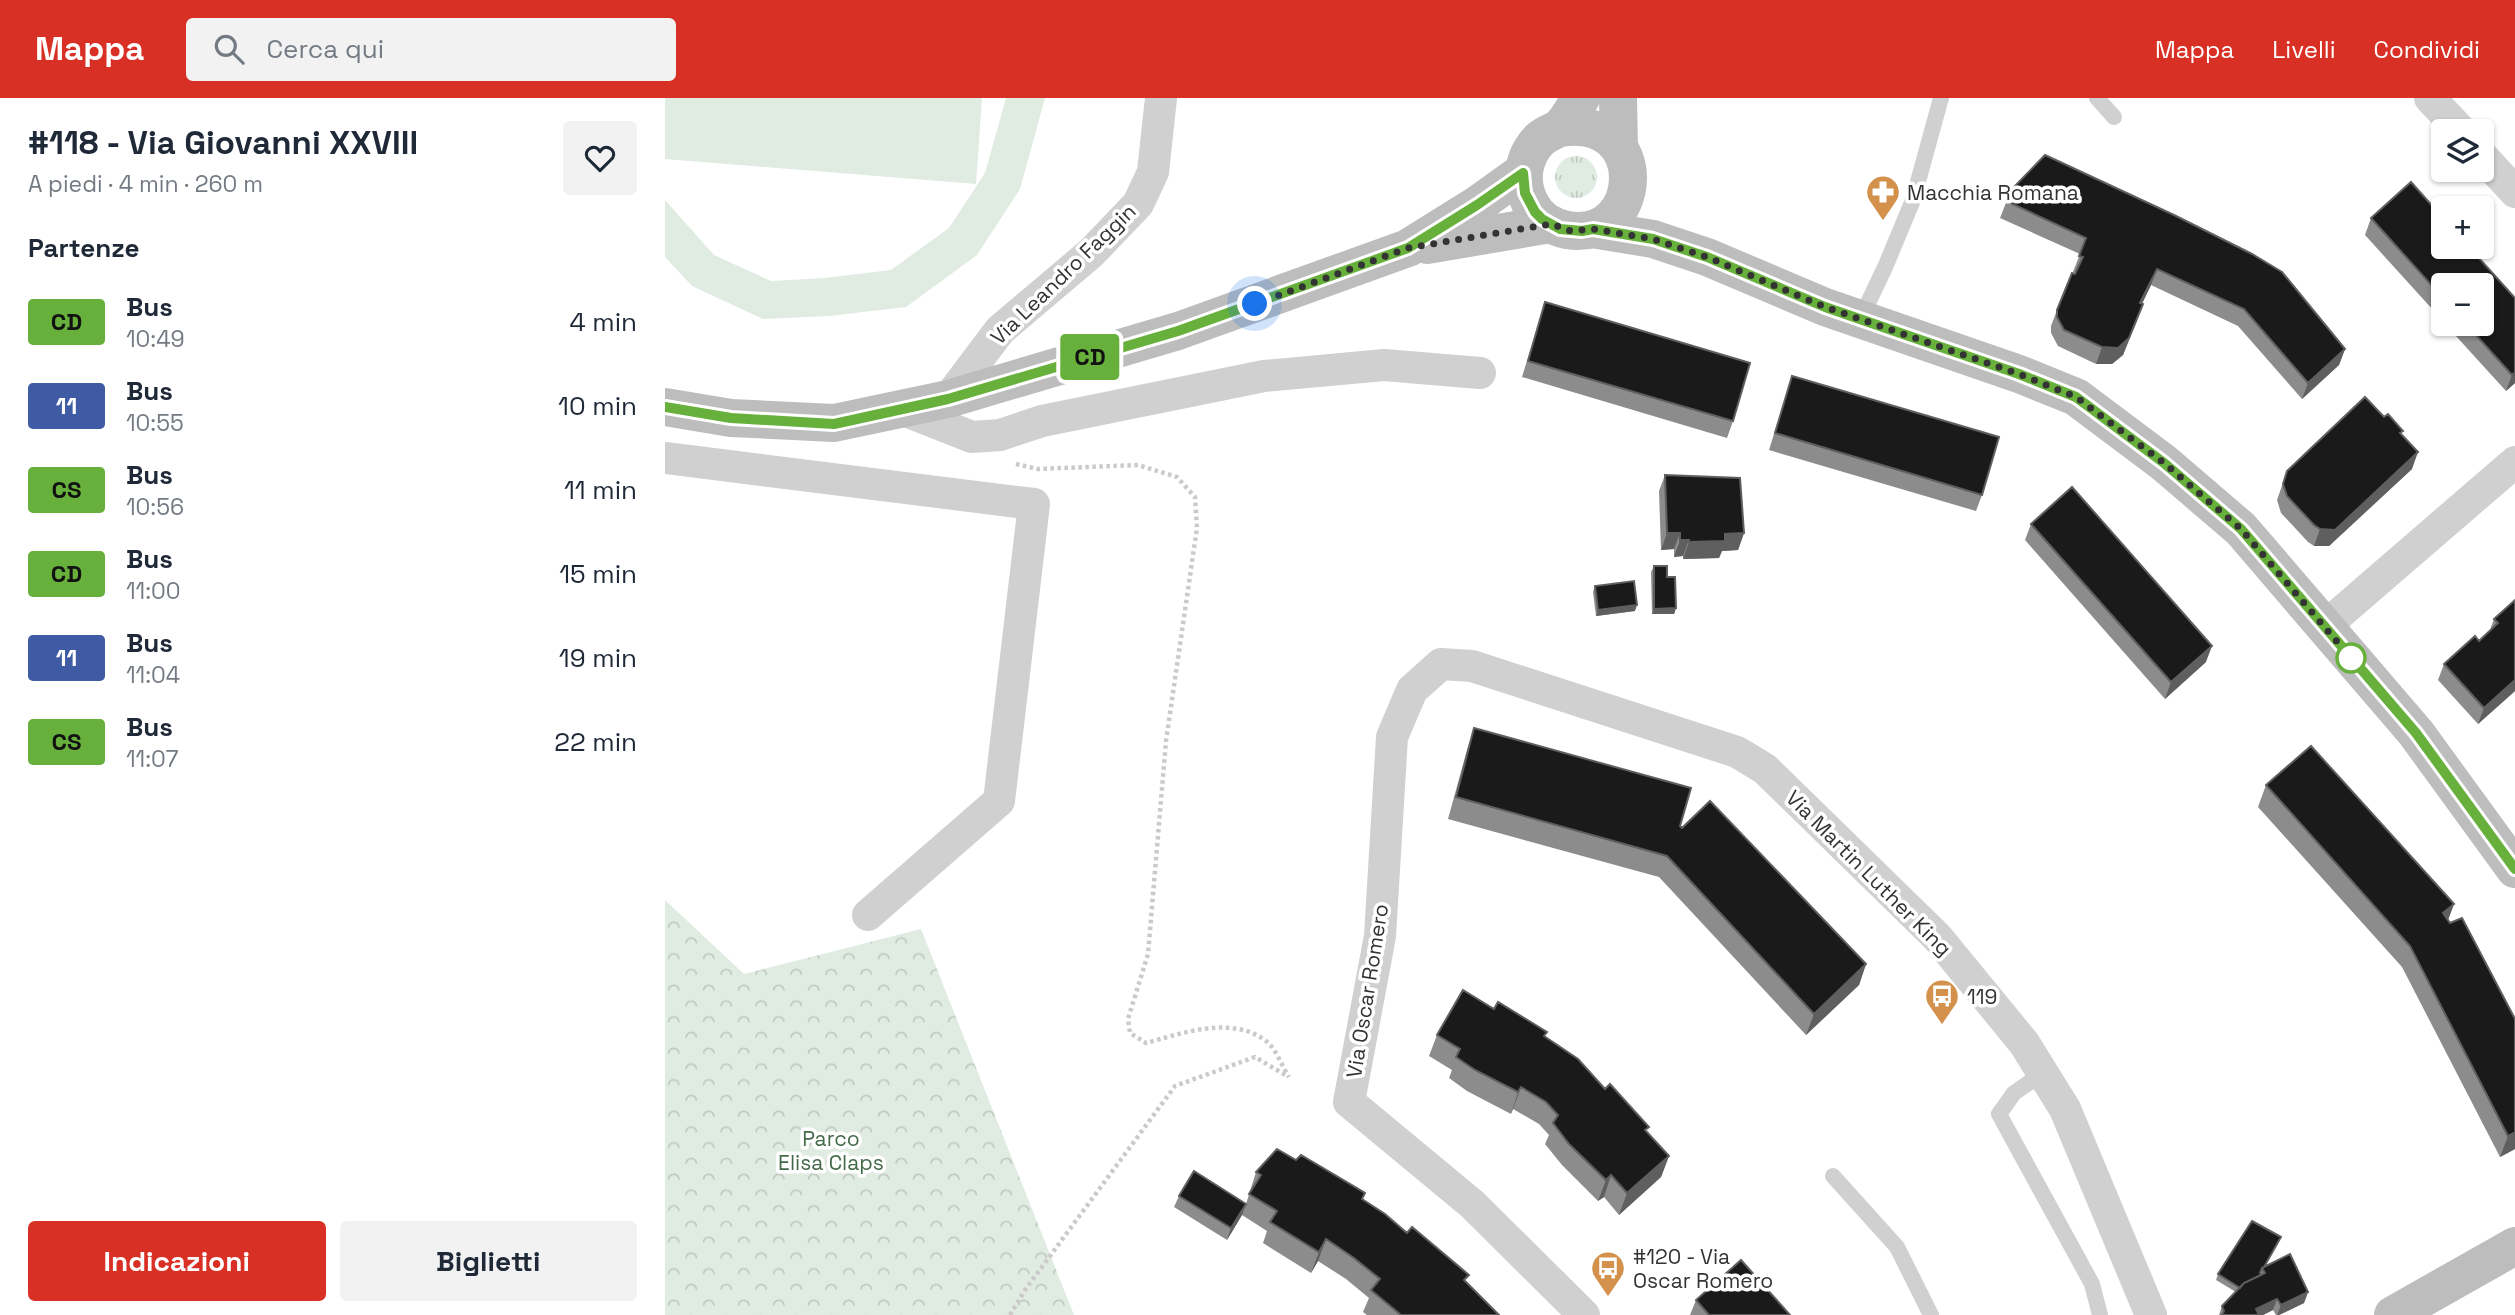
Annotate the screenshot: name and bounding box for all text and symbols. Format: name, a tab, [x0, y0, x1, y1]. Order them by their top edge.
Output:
search box	[186, 18, 676, 81]
text: Mappa	[35, 28, 144, 70]
icon: search	[210, 30, 248, 68]
text: Cerca qui	[266, 32, 384, 66]
text: Mappa	[2155, 34, 2234, 65]
text: Livelli	[2272, 34, 2336, 65]
text: Condividi	[2374, 34, 2480, 65]
map controls	[2431, 119, 2494, 336]
button: layers	[2431, 119, 2494, 182]
button: heart	[563, 121, 637, 195]
text: #118 - Via Giovanni XXVIII	[28, 122, 418, 164]
text: A piedi · 4 min · 260 m	[28, 169, 263, 199]
pharmacy icon: Macchia Romana	[1864, 173, 1902, 222]
place label: Macchia Romana	[1907, 179, 2079, 206]
button: +	[2431, 196, 2494, 259]
street label: Via Leandro Faggin	[985, 198, 1141, 350]
text: Partenze	[28, 231, 139, 265]
button: −	[2431, 273, 2494, 336]
your location	[1237, 286, 1272, 321]
text: Bus	[126, 290, 173, 324]
text: 4 min	[569, 305, 637, 339]
text: CD	[51, 306, 82, 337]
text: 10:49	[126, 324, 185, 354]
line badge: CD	[1059, 334, 1122, 380]
text: CD	[1074, 341, 1106, 372]
text: Bus	[126, 374, 173, 408]
text: 10 min	[558, 389, 637, 423]
text: 11	[56, 390, 77, 421]
text: 10:55	[126, 408, 184, 438]
text: Bus	[126, 458, 173, 492]
text: 11 min	[564, 473, 637, 507]
text: CS	[52, 474, 82, 505]
text: 10:56	[126, 492, 184, 522]
text: Bus	[126, 542, 173, 576]
text: 15 min	[559, 557, 637, 591]
text: CD	[51, 558, 82, 589]
text: 11:00	[126, 576, 181, 606]
text: Bus	[126, 626, 173, 660]
text: 19 min	[559, 641, 637, 675]
text: 11	[56, 642, 77, 673]
unlabelled marker	[2336, 643, 2366, 673]
text: 11:04	[126, 660, 180, 690]
text: Bus	[126, 710, 173, 744]
text: 22 min	[554, 725, 637, 759]
text: CS	[52, 726, 82, 757]
text: 11:07	[126, 744, 178, 774]
street label: Via Martin Luther King	[1780, 784, 1958, 962]
street label: Via Oscar Romero	[1340, 902, 1394, 1080]
bus stop icon: 119	[1923, 977, 1961, 1026]
place label: 119	[1967, 983, 1997, 1010]
park label: Parco Elisa Claps	[778, 1125, 884, 1176]
button: Indicazioni	[28, 1221, 326, 1301]
button: Biglietti	[340, 1221, 637, 1301]
place label: #120 - Via Oscar Romero	[1633, 1243, 1773, 1294]
bus stop icon: #120 - Via Oscar Romero	[1589, 1249, 1627, 1298]

